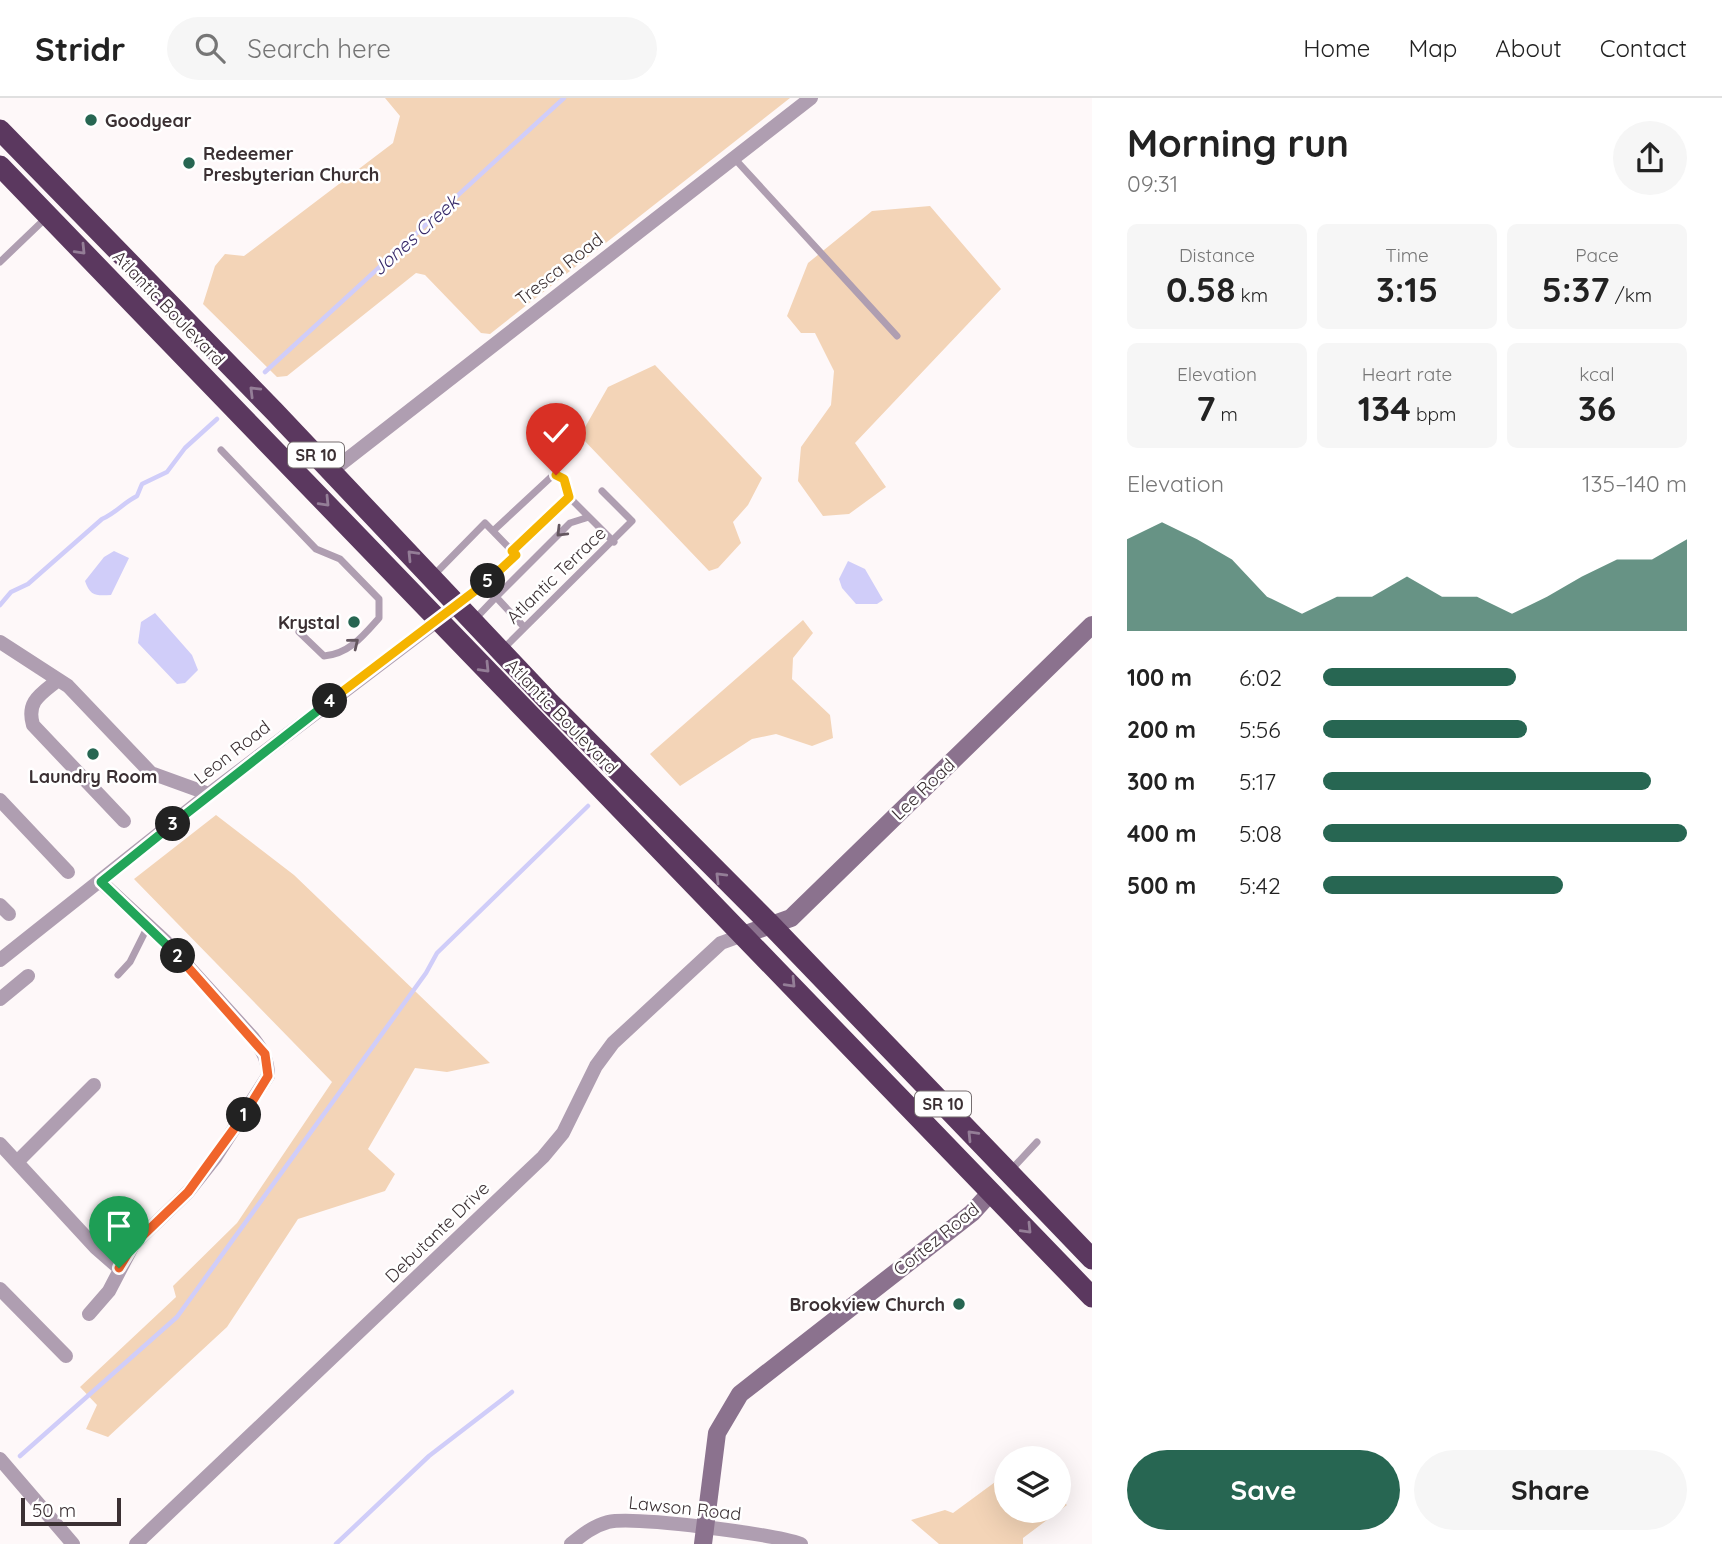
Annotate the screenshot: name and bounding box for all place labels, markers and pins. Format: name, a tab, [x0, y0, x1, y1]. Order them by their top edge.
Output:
place label: Goodyear	[105, 109, 192, 132]
marker: Goodyear	[83, 112, 99, 128]
place label: Redeemer Presbyterian Church	[203, 142, 379, 186]
marker: Redeemer Presbyterian Church	[181, 155, 197, 171]
pin	[526, 403, 586, 475]
pin: 5	[470, 564, 505, 598]
place label: Krystal	[278, 611, 340, 634]
marker: Krystal	[346, 614, 362, 630]
pin: 4	[312, 684, 348, 718]
marker: Laundry Room	[85, 746, 101, 762]
place label: Laundry Room	[29, 765, 157, 788]
pin: 3	[156, 806, 190, 842]
pin: 2	[160, 938, 196, 974]
pin: 1	[226, 1098, 262, 1132]
pin	[89, 1196, 149, 1268]
place label: Brookview Church	[790, 1293, 945, 1316]
marker: Brookview Church	[951, 1296, 967, 1312]

